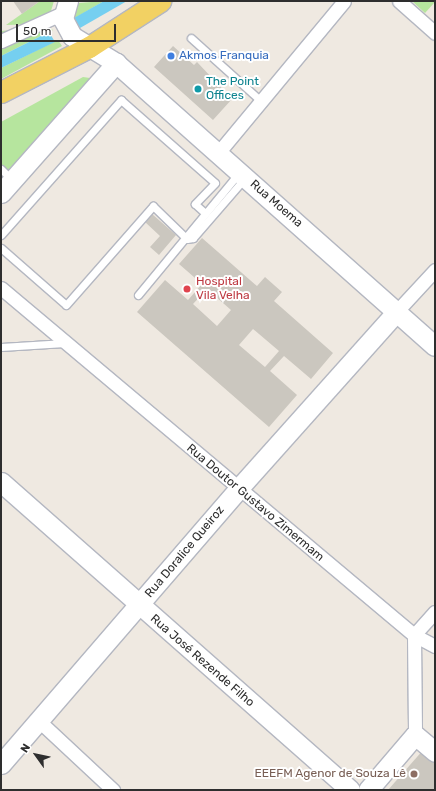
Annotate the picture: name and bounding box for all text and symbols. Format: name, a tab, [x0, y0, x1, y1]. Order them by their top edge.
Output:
scale bar	[18, 16, 118, 42]
text: 50 m	[23, 24, 51, 38]
place label: Akmos Franquia	[179, 49, 269, 63]
marker: Akmos Franquia	[166, 51, 176, 61]
place label: The Point Offices	[206, 75, 259, 103]
marker: The Point Offices	[193, 84, 203, 94]
street label: Rua Moema	[247, 177, 305, 231]
place label: Hospital Vila Velha	[196, 275, 250, 303]
marker: Hospital Vila Velha	[181, 283, 193, 295]
street label: Rua Doutor Gustavo Zimermam	[183, 441, 327, 565]
street label: Rua Doralice Queiroz	[142, 503, 228, 601]
street label: Rua José Rezende Filho	[147, 612, 257, 710]
north arrow	[16, 735, 56, 775]
text: N	[18, 741, 33, 755]
place label: EEEFM Agenor de Souza Lê	[254, 767, 406, 781]
marker: EEEFM Agenor de Souza Lê	[409, 769, 419, 779]

